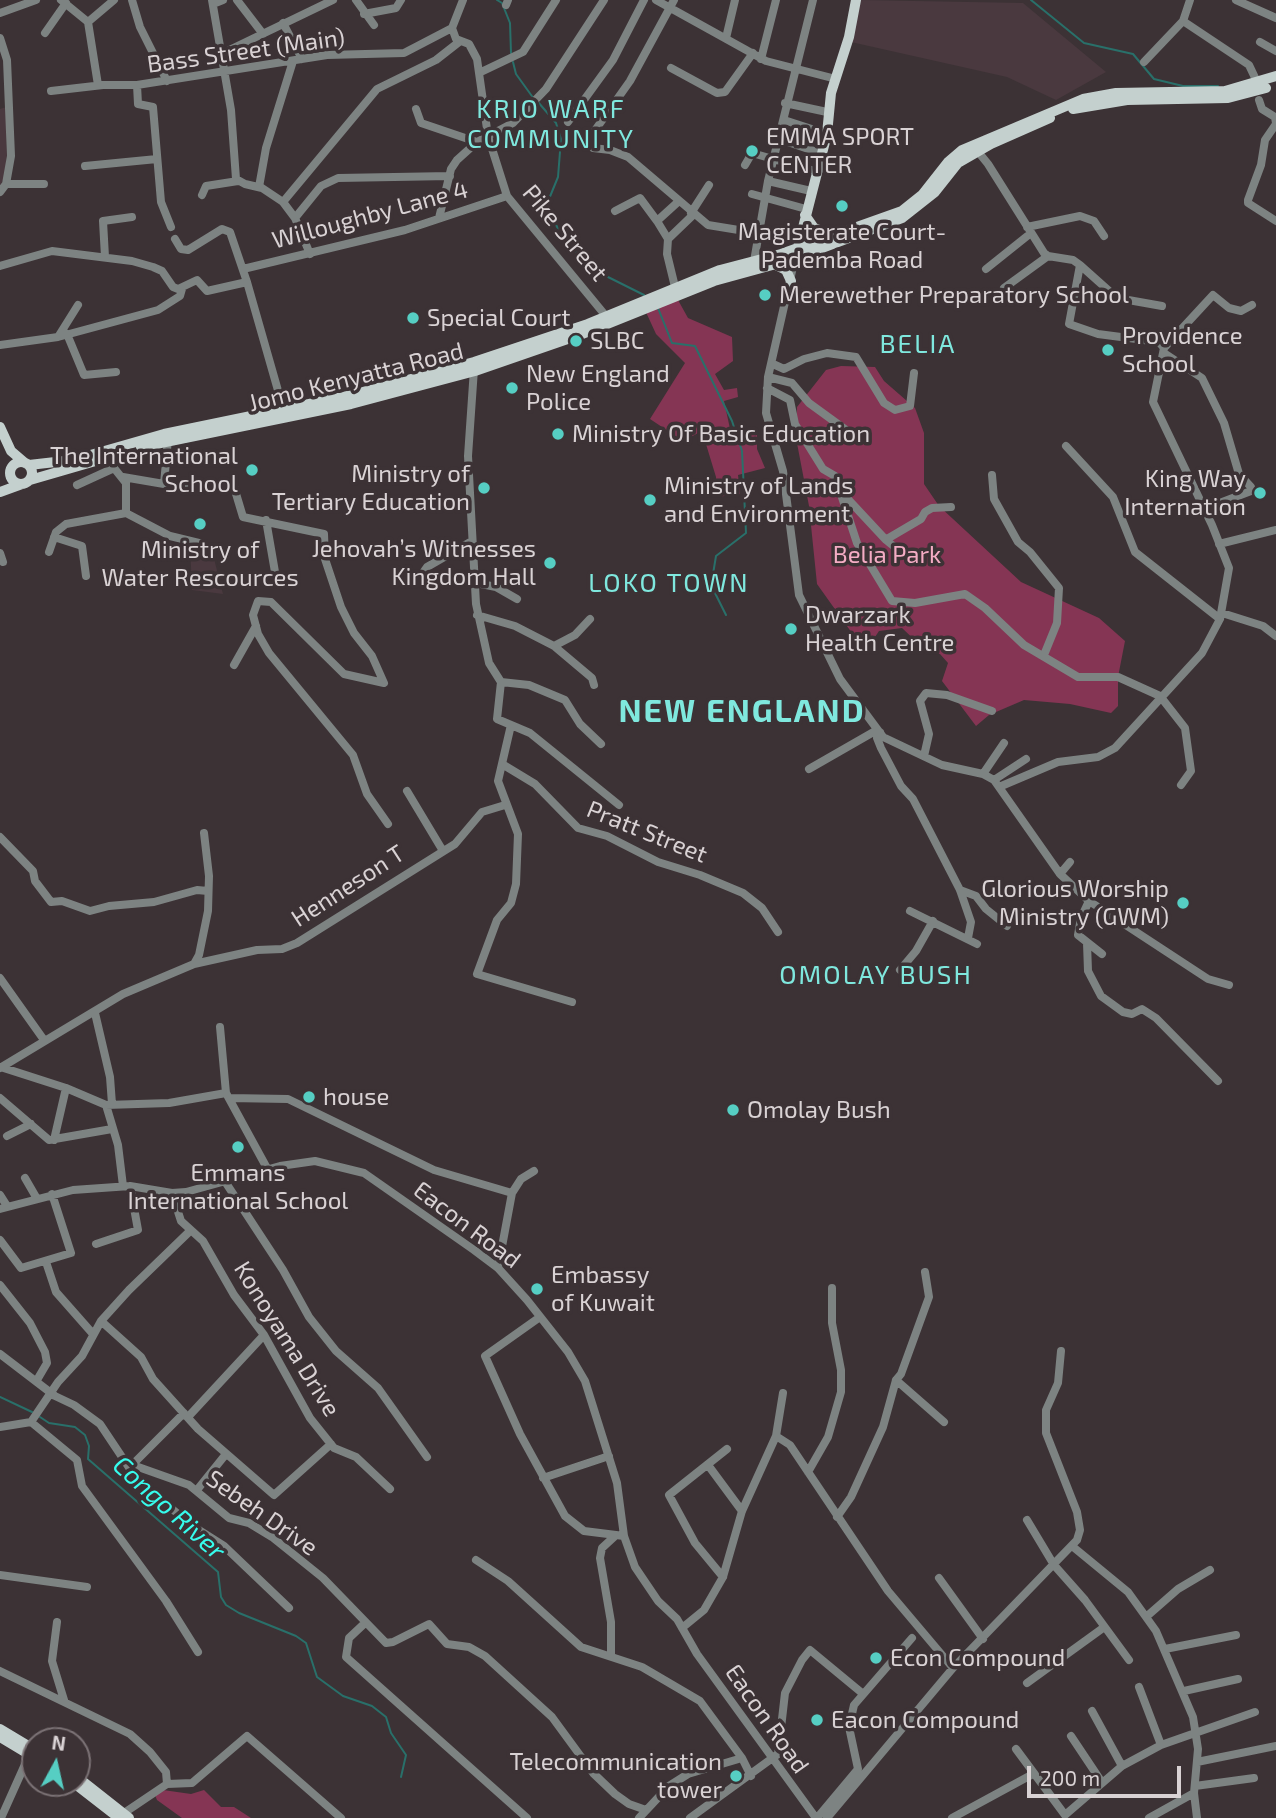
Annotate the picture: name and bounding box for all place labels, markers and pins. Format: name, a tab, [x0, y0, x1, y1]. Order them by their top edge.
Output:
place label: EMMA SPORT CENTER	[766, 123, 914, 179]
marker: EMMA SPORT CENTER	[744, 143, 760, 159]
marker: Magisterate Court- Pademba Road	[834, 198, 850, 214]
place label: Magisterate Court- Pademba Road	[738, 218, 946, 274]
place label: Merewether Preparatory School	[779, 281, 1129, 309]
marker: Merewether Preparatory School	[757, 287, 773, 303]
place label: Special Court	[427, 304, 570, 332]
marker: Special Court	[405, 310, 421, 326]
place label: Providence School	[1122, 322, 1243, 378]
place label: SLBC	[590, 327, 644, 355]
marker: SLBC	[568, 333, 584, 349]
marker: Providence School	[1100, 342, 1116, 358]
place label: New England Police	[526, 360, 670, 416]
marker: New England Police	[504, 380, 520, 396]
place label: Ministry Of Basic Education	[572, 420, 870, 448]
marker: Ministry Of Basic Education	[550, 426, 566, 442]
place label: The International School	[50, 442, 238, 498]
place label: Ministry of Tertiary Education	[272, 460, 470, 516]
marker: The International School	[244, 462, 260, 478]
place label: King Way Internation	[1124, 465, 1246, 521]
place label: Ministry of Lands and Environment	[664, 472, 853, 528]
marker: Ministry of Tertiary Education	[476, 480, 492, 496]
marker: King Way Internation	[1252, 485, 1268, 501]
marker: Ministry of Lands and Environment	[642, 492, 658, 508]
marker: Ministry of Water Rescources	[192, 516, 208, 532]
place label: Jehovah’s Witnesses Kingdom Hall	[312, 535, 536, 591]
place label: Ministry of Water Rescources	[101, 536, 299, 592]
marker: Jehovah’s Witnesses Kingdom Hall	[542, 555, 558, 571]
place label: Dwarzark Health Centre	[805, 601, 954, 657]
marker: Dwarzark Health Centre	[783, 621, 799, 637]
place label: Glorious Worship Ministry (GWM)	[981, 875, 1169, 931]
marker: Glorious Worship Ministry (GWM)	[1175, 895, 1191, 911]
place label: house	[323, 1083, 389, 1111]
marker: house	[301, 1089, 317, 1105]
place label: Omolay Bush	[747, 1096, 891, 1124]
marker: Omolay Bush	[725, 1102, 741, 1118]
marker: Emmans International School	[230, 1139, 246, 1155]
place label: Emmans International School	[128, 1159, 348, 1215]
place label: Embassy of Kuwait	[551, 1261, 655, 1317]
marker: Embassy of Kuwait	[529, 1281, 545, 1297]
place label: Econ Compound	[890, 1644, 1065, 1672]
marker: Econ Compound	[868, 1650, 884, 1666]
place label: Eacon Compound	[831, 1706, 1019, 1734]
marker: Eacon Compound	[809, 1712, 825, 1728]
place label: Telecommunication tower	[509, 1748, 722, 1804]
marker: Telecommunication tower	[728, 1768, 744, 1784]

